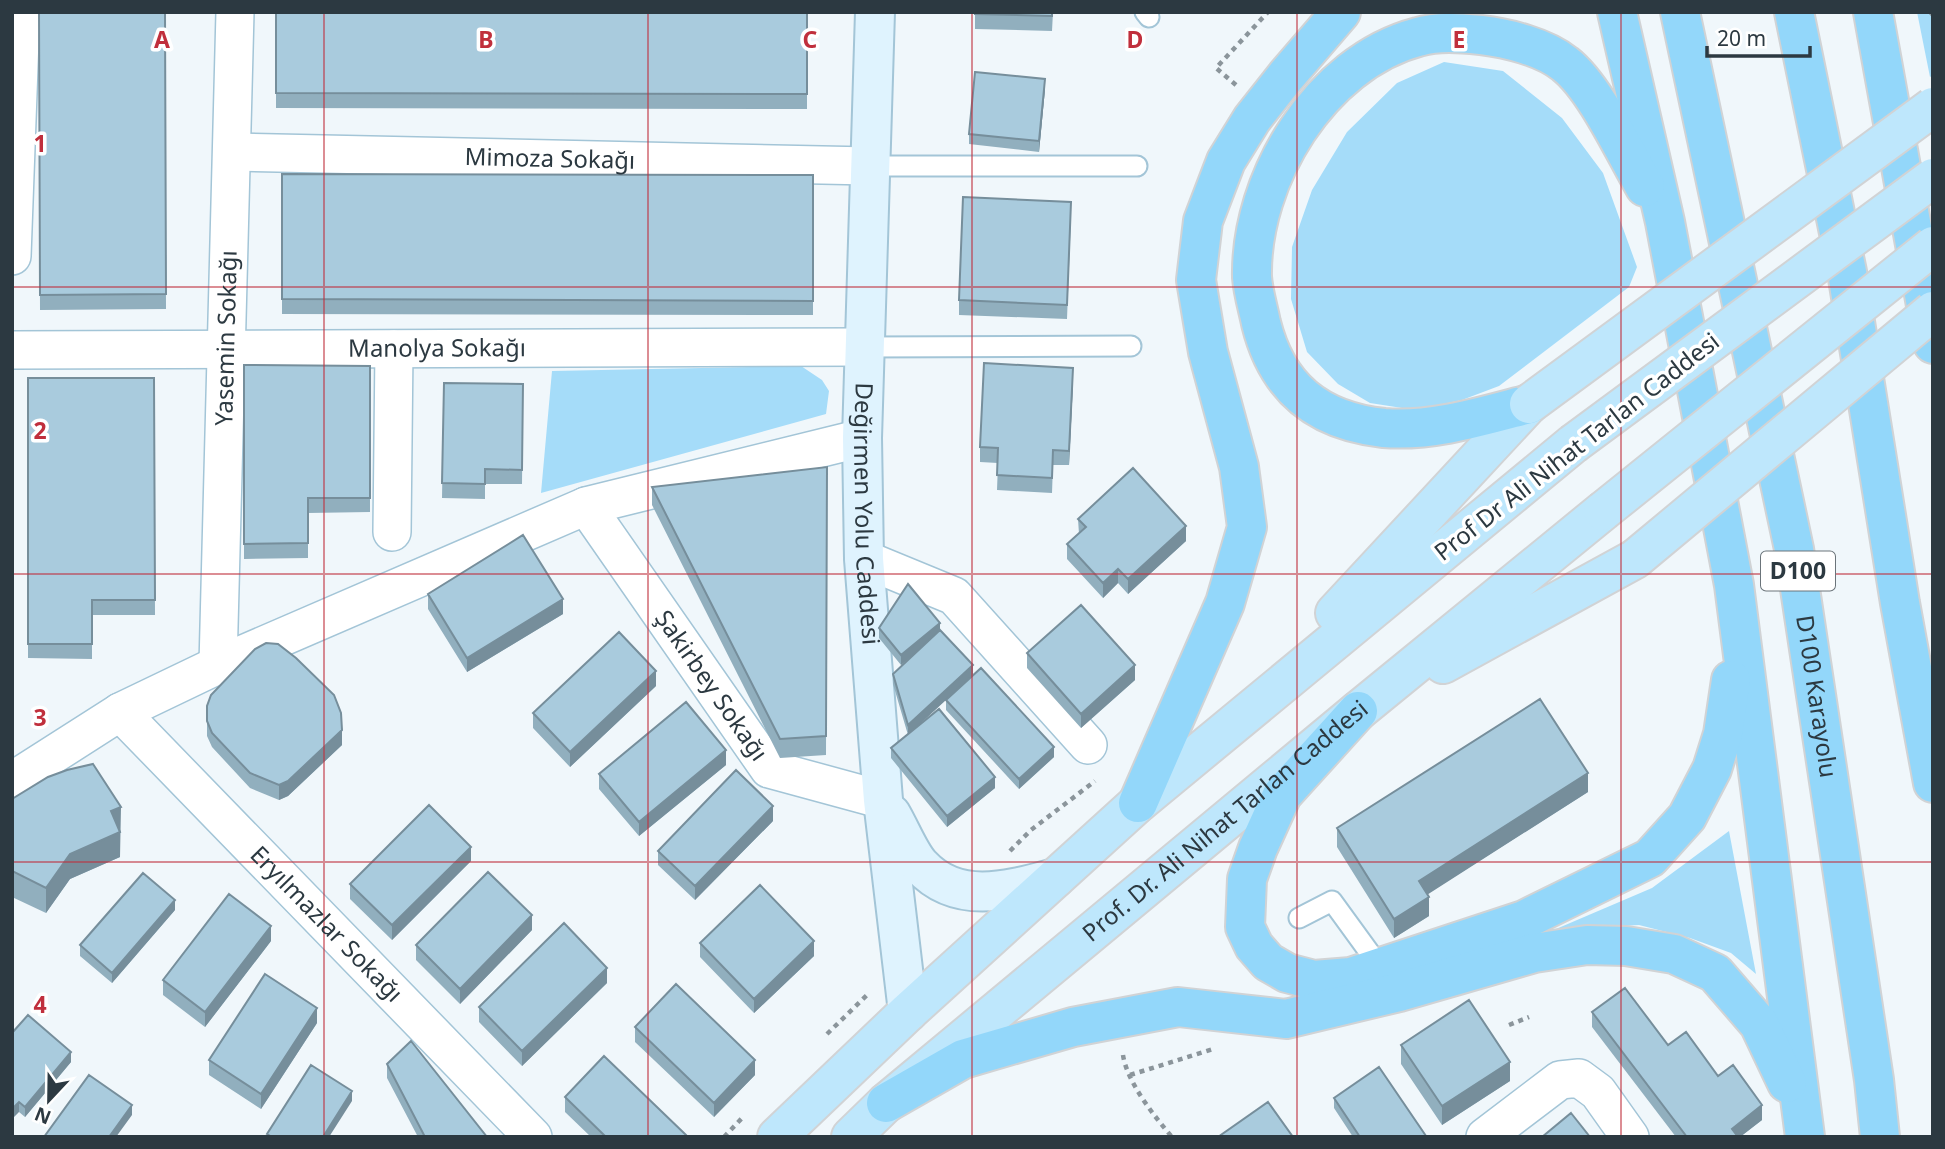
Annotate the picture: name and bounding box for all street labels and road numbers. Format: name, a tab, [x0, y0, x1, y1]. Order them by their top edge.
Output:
street label: Mimoza Sokağı	[464, 139, 636, 176]
street label: Yasemin Sokağı	[206, 250, 244, 426]
street label: Prof Dr Ali Nihat Tarlan Caddesi	[1427, 324, 1725, 568]
street label: Manolya Sokağı	[348, 330, 526, 364]
street label: Değirmen Yolu Caddesi	[847, 382, 889, 646]
road number: D100	[1761, 552, 1835, 590]
street label: Şakirbey Sokağı	[648, 603, 776, 767]
street label: D100 Karayolu	[1789, 613, 1846, 780]
street label: Prof. Dr. Ali Nihat Tarlan Caddesi	[1075, 692, 1374, 948]
street label: Eryılmazlar Sokağı	[244, 838, 411, 1009]

